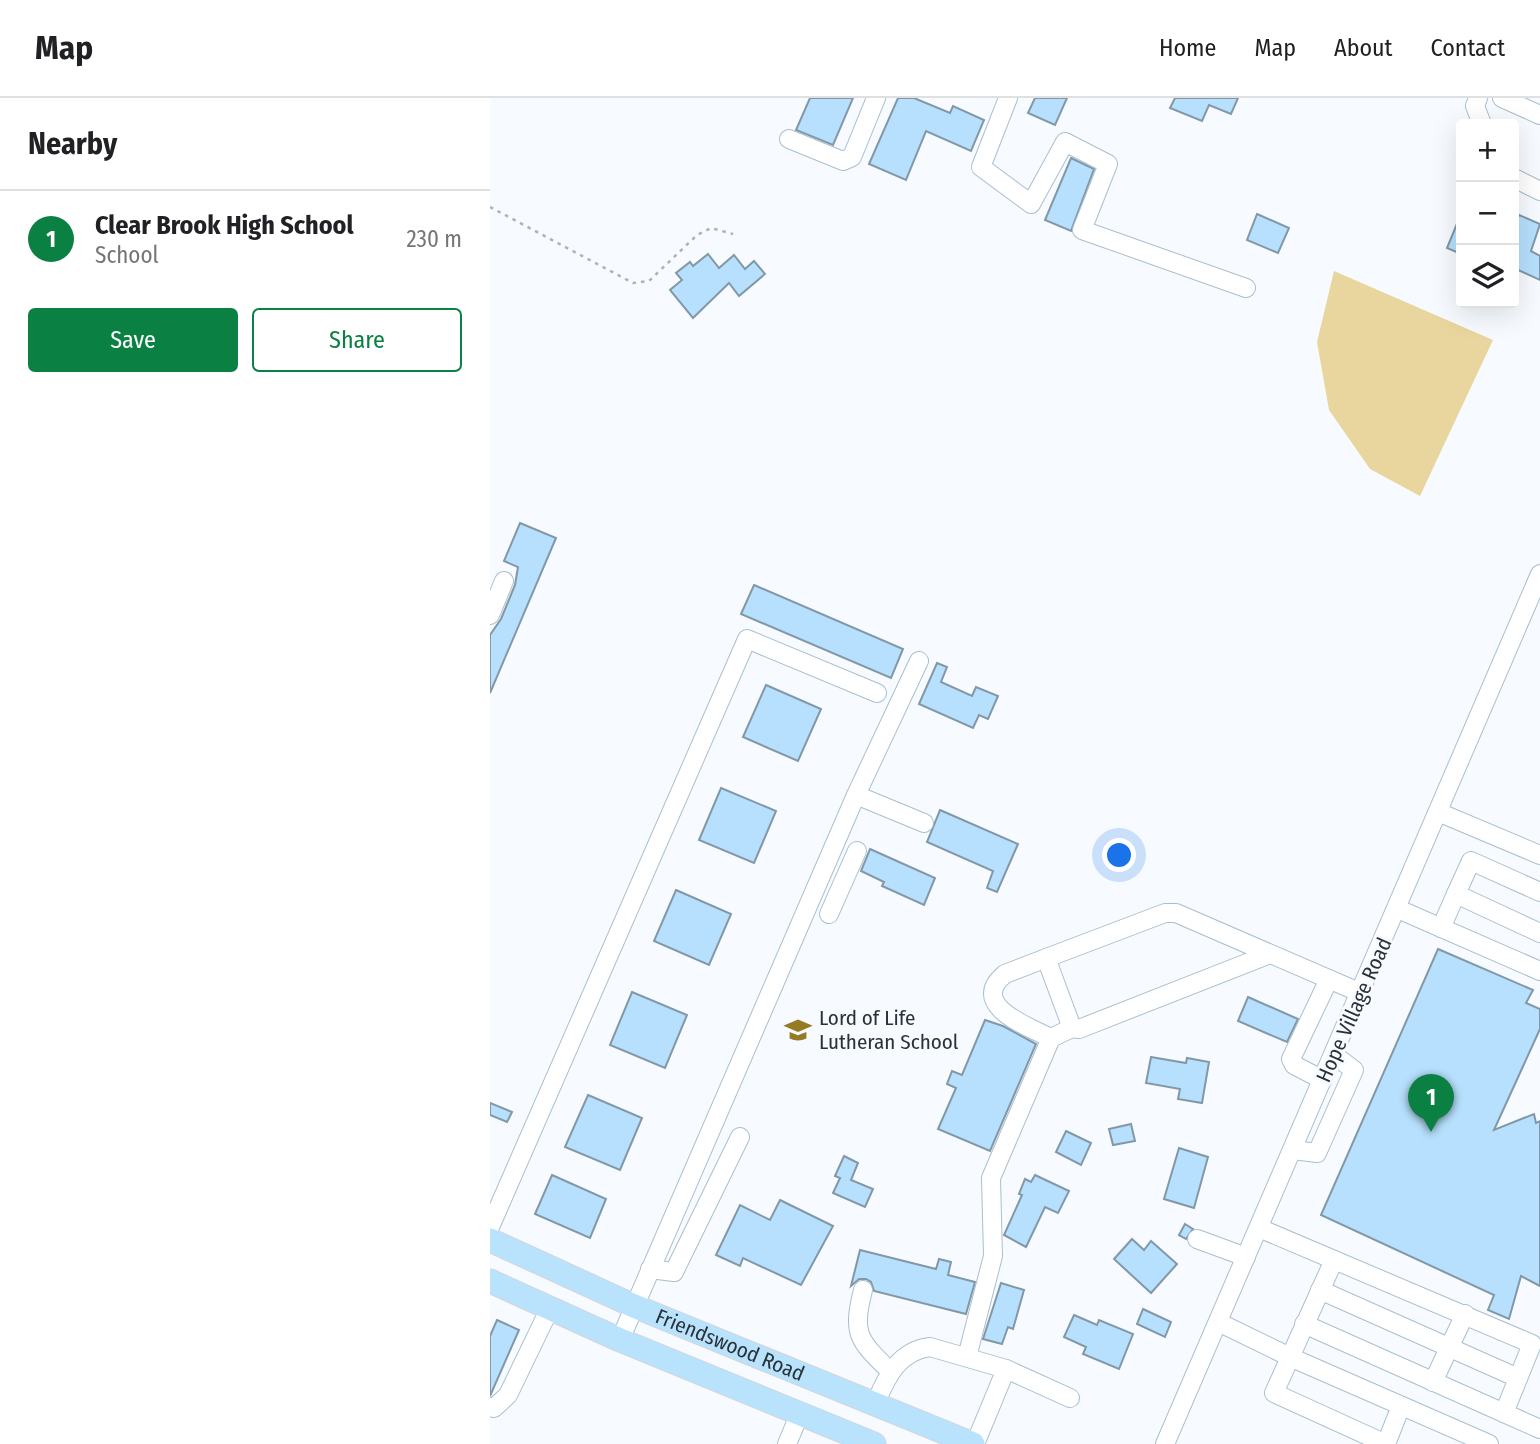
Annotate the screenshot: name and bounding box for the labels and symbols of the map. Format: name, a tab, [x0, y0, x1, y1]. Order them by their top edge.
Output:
your location	[1102, 838, 1136, 872]
street label: Hope Village Road	[1310, 934, 1398, 1086]
place label: Lord of Life Lutheran School	[819, 1005, 959, 1055]
school or university icon: Lord of Life Lutheran School	[783, 1015, 813, 1045]
pin: 1	[1408, 1074, 1454, 1132]
street label: Friendswood Road	[652, 1303, 808, 1387]

